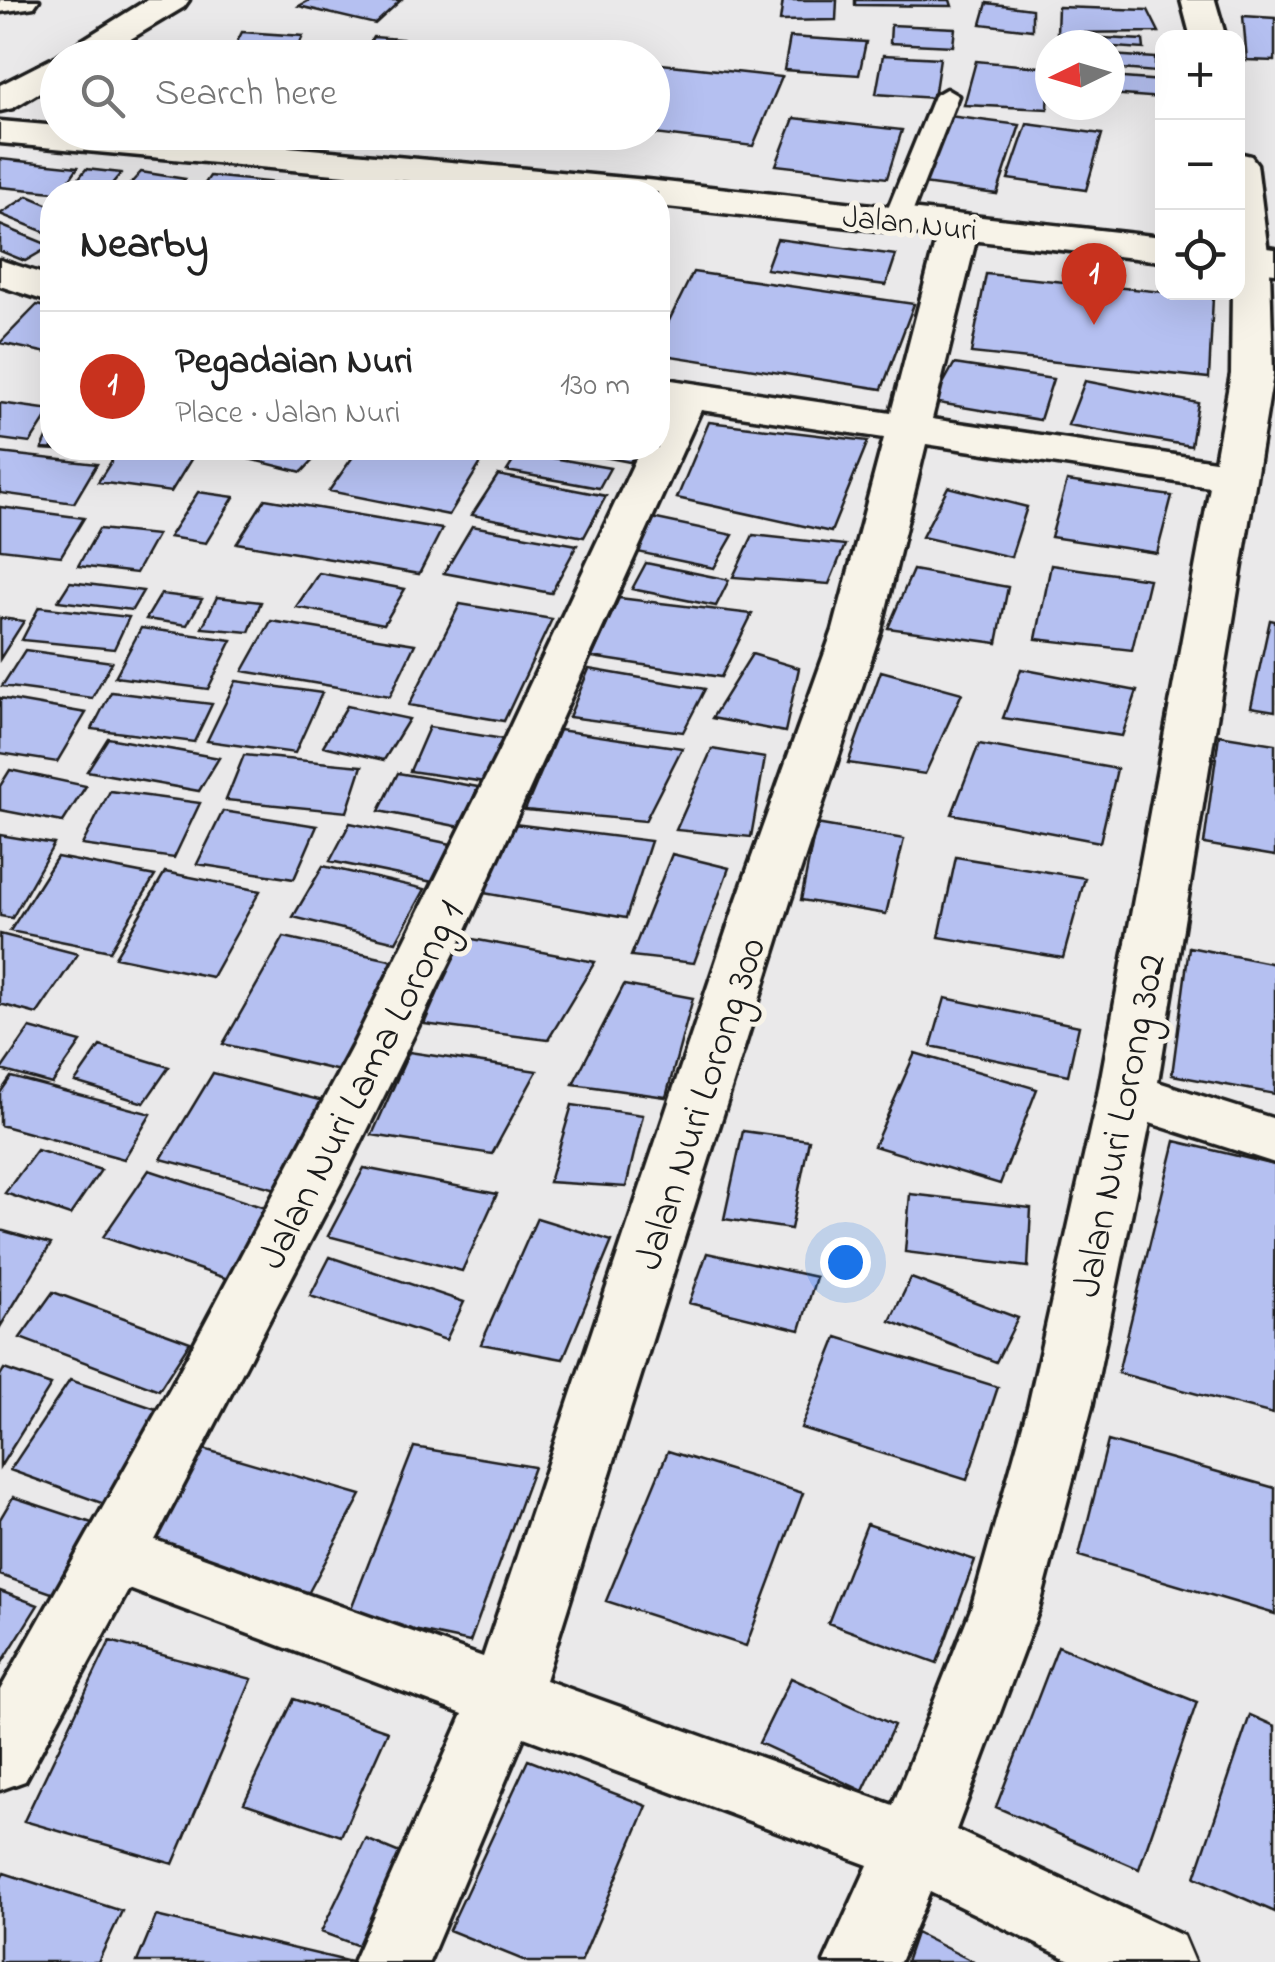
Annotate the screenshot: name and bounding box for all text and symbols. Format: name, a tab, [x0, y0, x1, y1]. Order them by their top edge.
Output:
north arrow	[1035, 30, 1125, 120]
map controls	[1155, 30, 1245, 300]
button: +	[1155, 30, 1245, 120]
search box	[40, 40, 670, 150]
text: Search here	[155, 67, 337, 123]
icon: search	[75, 68, 130, 123]
button: −	[1155, 120, 1245, 210]
street label: Jalan Nuri	[840, 195, 979, 256]
button: locate	[1155, 210, 1245, 300]
text: Nearby	[80, 215, 208, 276]
pin: 1	[1062, 242, 1126, 325]
text: Pegadaian Nuri	[175, 335, 413, 391]
text: 1	[107, 363, 118, 410]
text: 130 m	[560, 363, 630, 410]
text: Place · Jalan Nuri	[175, 391, 400, 438]
street label: Jalan Nuri Lama Lorong 1	[244, 891, 482, 1281]
street label: Jalan Nuri Lorong 300	[621, 931, 784, 1278]
street label: Jalan Nuri Lorong 302	[1059, 949, 1184, 1303]
your location	[820, 1237, 871, 1288]

